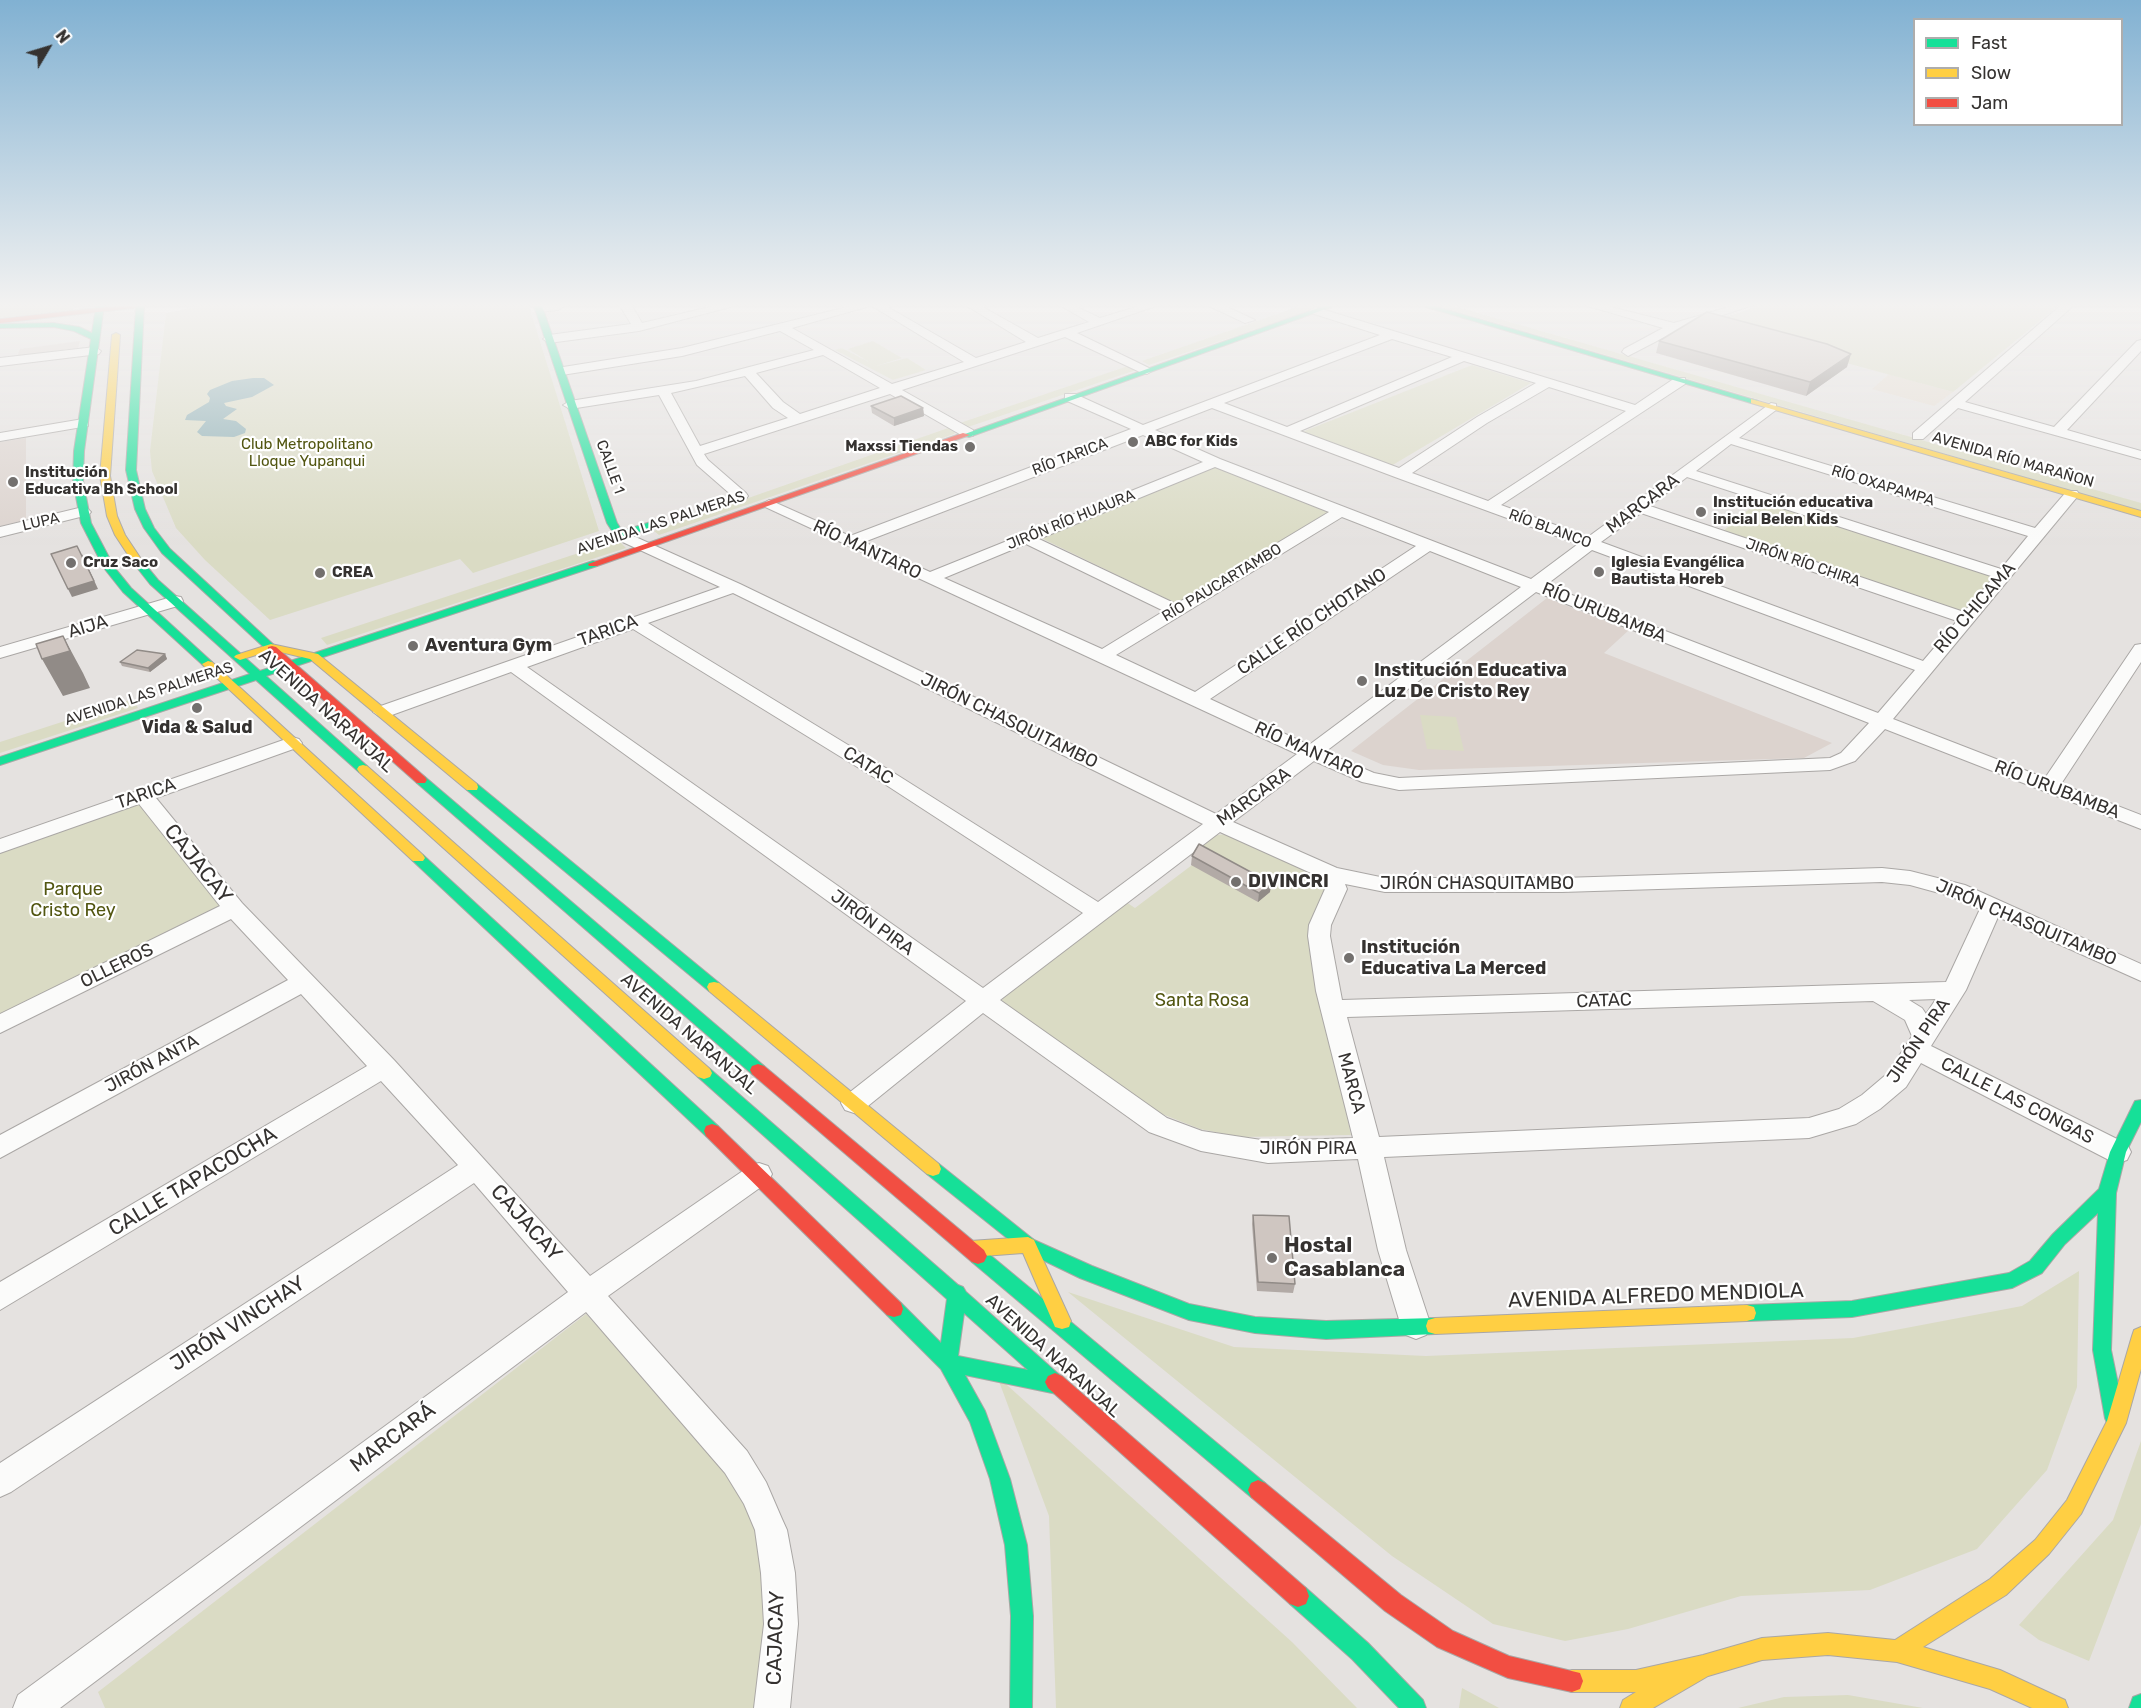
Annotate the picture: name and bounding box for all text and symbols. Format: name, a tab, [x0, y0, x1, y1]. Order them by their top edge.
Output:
north arrow	[18, 18, 78, 78]
legend	[1913, 18, 2123, 126]
text: N	[52, 26, 74, 47]
text: Fast	[1971, 32, 2007, 54]
text: Slow	[1971, 62, 2011, 84]
text: Jam	[1971, 92, 2008, 114]
street label: AVENIDA RÍO MARAÑON	[1930, 428, 2096, 492]
place label: ABC for Kids	[1145, 433, 1238, 451]
street label: RÍO TARICA	[1030, 434, 1110, 480]
marker: ABC for Kids	[1126, 435, 1140, 449]
park label: Club Metropolitano Lloque Yupanqui	[241, 436, 373, 471]
street label: CALLE 1	[592, 438, 628, 496]
place label: Maxssi Tiendas	[845, 438, 958, 456]
marker: Maxssi Tiendas	[963, 440, 977, 454]
street label: RÍO OXAPAMPA	[1829, 462, 1937, 510]
place label: Institución Educativa Bh School	[25, 464, 178, 499]
street label: MARCARA	[1602, 470, 1684, 538]
marker: Institución Educativa Bh School	[6, 475, 20, 489]
street label: JIRÓN RÍO HUAURA	[1004, 486, 1138, 554]
street label: AVENIDA LAS PALMERAS	[575, 487, 747, 559]
place label: Institución educativa inicial Belen Kids	[1713, 494, 1873, 529]
marker: Institución educativa inicial Belen Kids	[1694, 505, 1708, 519]
street label: RÍO BLANCO	[1506, 506, 1594, 552]
street label: LUPA	[21, 509, 61, 535]
street label: RÍO MANTARO	[809, 515, 925, 585]
street label: JIRÓN RÍO CHIRA	[1743, 535, 1863, 591]
street label: RÍO PAUCARTAMBO	[1159, 540, 1285, 626]
place label: Cruz Saco	[83, 554, 158, 572]
place label: Iglesia Evangélica Bautista Horeb	[1611, 554, 1744, 589]
marker: Cruz Saco	[64, 556, 78, 570]
street label: RÍO CHICAMA	[1930, 558, 2020, 658]
place label: CREA	[332, 564, 373, 582]
street label: CALLE RÍO CHOTANO	[1233, 564, 1391, 680]
marker: Iglesia Evangélica Bautista Horeb	[1592, 565, 1606, 579]
marker: CREA	[313, 566, 327, 580]
street label: RÍO URUBAMBA	[1539, 578, 1669, 648]
street label: TARICA	[575, 610, 641, 652]
street label: AIJA	[66, 611, 110, 643]
place label: Aventura Gym	[425, 635, 552, 657]
marker: Aventura Gym	[406, 639, 420, 653]
street label: AVENIDA NARANJAL	[254, 645, 398, 777]
street label: AVENIDA LAS PALMERAS	[63, 658, 235, 730]
place label: Institución Educativa Luz De Cristo Rey	[1374, 660, 1567, 702]
street label: JIRÓN CHASQUITAMBO	[917, 669, 1101, 773]
marker: Institución Educativa Luz De Cristo Rey	[1355, 674, 1369, 688]
marker: Vida & Salud	[190, 701, 204, 715]
place label: Vida & Salud	[141, 717, 253, 739]
street label: RÍO MANTARO	[1251, 717, 1367, 785]
street label: CATAC	[839, 742, 897, 790]
street label: RÍO URUBAMBA	[1991, 756, 2123, 824]
street label: MARCARA	[1213, 763, 1295, 831]
street label: TARICA	[113, 774, 179, 814]
street label: CAJACAY	[158, 819, 238, 909]
place label: DIVINCRI	[1248, 871, 1329, 893]
street label: JIRÓN CHASQUITAMBO	[1380, 873, 1574, 895]
marker: DIVINCRI	[1229, 875, 1243, 889]
street label: JIRÓN CHASQUITAMBO	[1932, 875, 2120, 971]
park label: Parque Cristo Rey	[30, 879, 116, 922]
street label: JIRÓN PIRA	[826, 886, 918, 960]
place label: Institución Educativa La Merced	[1361, 937, 1546, 980]
street label: OLLEROS	[77, 939, 157, 993]
marker: Institución Educativa La Merced	[1342, 951, 1356, 965]
street label: AVENIDA NARANJAL	[616, 969, 762, 1099]
street label: CATAC	[1576, 989, 1632, 1013]
park label: Santa Rosa	[1155, 990, 1249, 1012]
street label: JIRÓN PIRA	[1883, 995, 1955, 1087]
street label: JIRÓN ANTA	[101, 1030, 203, 1098]
street label: MARCA	[1333, 1050, 1369, 1116]
street label: CALLE LAS CONGAS	[1937, 1053, 2097, 1149]
street label: CALLE TAPACOCHA	[104, 1122, 282, 1242]
street label: JIRÓN PIRA	[1259, 1138, 1357, 1160]
street label: CAJACAY	[485, 1179, 567, 1267]
place label: Hostal Casablanca	[1284, 1233, 1405, 1283]
marker: Hostal Casablanca	[1265, 1251, 1279, 1265]
street label: JIRÓN VINCHAY	[166, 1271, 310, 1377]
street label: AVENIDA ALFREDO MENDIOLA	[1508, 1278, 1804, 1314]
street label: AVENIDA NARANJAL	[981, 1290, 1125, 1422]
street label: MARCARÁ	[345, 1398, 441, 1478]
street label: CAJACAY	[762, 1590, 790, 1686]

